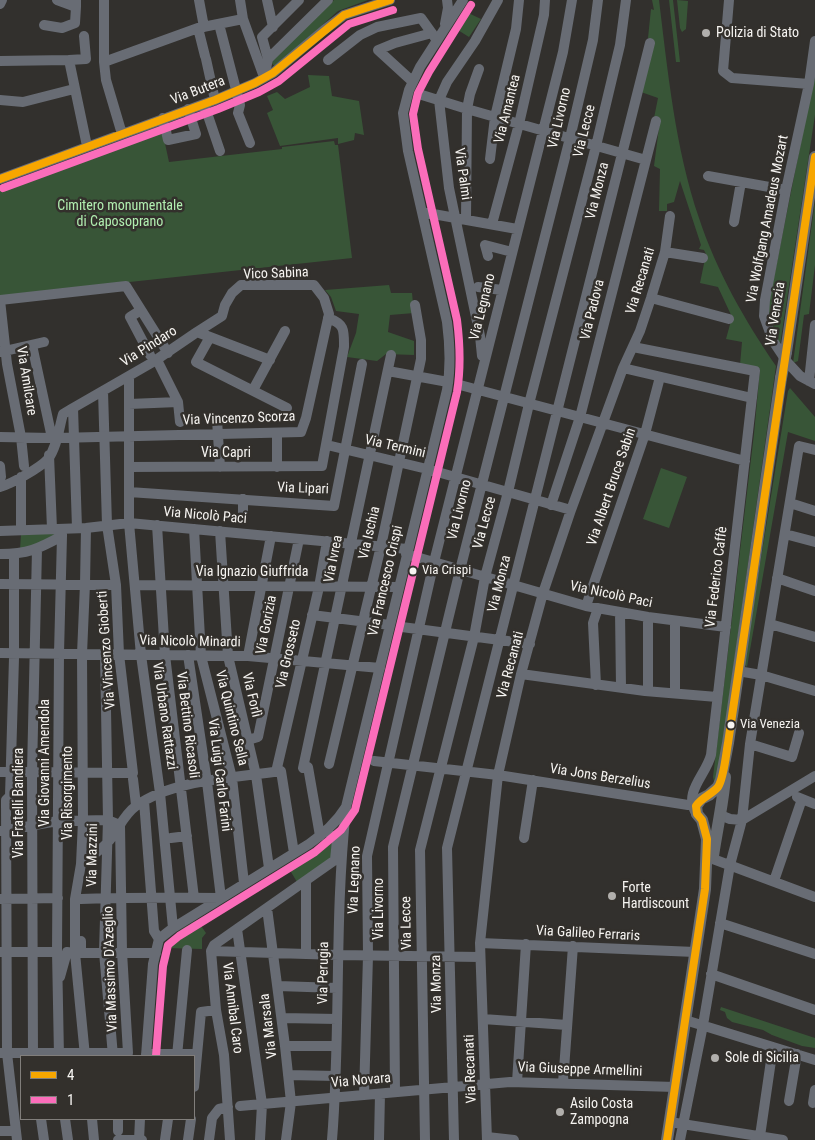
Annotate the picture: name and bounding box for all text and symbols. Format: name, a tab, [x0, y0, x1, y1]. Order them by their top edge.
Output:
place label: Polizia di Stato	[716, 25, 799, 41]
marker: Polizia di Stato	[700, 27, 712, 39]
street label: Via Butera	[168, 73, 228, 109]
street label: Via Amantea	[491, 73, 525, 145]
street label: Via Livorno	[545, 86, 575, 150]
street label: Via Lecce	[570, 103, 600, 159]
street label: Via Wolfgang Amadeus Mozart	[743, 134, 793, 304]
street label: Via Palmi	[450, 147, 474, 201]
street label: Via Monza	[583, 161, 613, 221]
park label: Cimitero monumentale di Caposoprano	[57, 198, 183, 230]
street label: Via Recanati	[623, 246, 659, 316]
street label: Vico Sabina	[243, 264, 309, 284]
street label: Via Legnano	[467, 272, 499, 342]
street label: Via Padova	[577, 278, 609, 342]
street label: Via Venezia	[763, 281, 789, 347]
street label: Via Pindaro	[118, 323, 180, 371]
street label: Via Amilcare	[12, 345, 40, 417]
street label: Via Vincenzo Scorza	[182, 409, 296, 429]
street label: Via Albert Bruce Sabin	[584, 426, 640, 548]
street label: Via Termini	[363, 432, 427, 462]
street label: Via Capri	[201, 445, 251, 461]
street label: Via Livorno	[444, 478, 476, 542]
street label: Via Lipari	[277, 480, 329, 498]
street label: Via Lecce	[470, 495, 500, 551]
street label: Via Nicolò Paci	[162, 504, 248, 528]
street label: Via Ischia	[356, 505, 384, 561]
street label: Via Francesco Crispi	[365, 524, 407, 638]
street label: Via Federico Caffè	[702, 525, 732, 629]
street label: Via Ivrea	[321, 534, 347, 584]
street label: Via Monza	[485, 554, 515, 614]
place label: Via Crispi	[422, 563, 471, 579]
street label: Via Ignazio Giuffrida	[196, 564, 308, 580]
marker: Via Crispi	[408, 566, 418, 576]
street label: Via Nicolò Paci	[568, 578, 654, 612]
street label: Via Vincenzo Gioberti	[94, 590, 120, 710]
street label: Via Gorizia	[253, 594, 281, 656]
street label: Via Grosseto	[273, 618, 305, 690]
street label: Via Recanati	[494, 630, 528, 700]
street label: Via Nicolò Minardi	[139, 633, 241, 651]
street label: Via Urbano Rattazzi	[148, 661, 180, 771]
street label: Via Quintino Sella	[211, 669, 251, 767]
street label: Via Bettino Ricasoli	[172, 671, 202, 779]
street label: Via Forlì	[238, 671, 264, 719]
street label: Via Giovanni Amendola	[37, 699, 53, 827]
place label: Via Venezia	[740, 717, 800, 733]
street label: Via Luigi Carlo Farini	[204, 718, 234, 832]
marker: Via Venezia	[726, 720, 736, 730]
street label: Via Risorgimento	[60, 746, 76, 840]
street label: Via Fratelli Bandiera	[11, 748, 27, 858]
street label: Via Jons Berzelius	[548, 761, 652, 793]
street label: Via Mazzini	[84, 823, 102, 887]
street label: Via Legnano	[345, 846, 365, 914]
street label: Via Livorno	[371, 878, 387, 940]
place label: Forte Hardiscount	[622, 880, 689, 912]
marker: Forte Hardiscount	[606, 890, 618, 902]
street label: Via Lecce	[398, 896, 416, 950]
street label: Via Massimo D'Azeglio	[100, 906, 122, 1032]
street label: Via Galileo Ferraris	[535, 923, 641, 945]
street label: Via Perugia	[315, 941, 333, 1005]
street label: Via Monza	[428, 955, 446, 1013]
street label: Via Annibal Caro	[218, 961, 246, 1055]
street label: Via Marsala	[257, 992, 281, 1060]
street label: Via Recanati	[461, 1034, 481, 1104]
place label: Sole di Sicilia	[725, 1050, 799, 1066]
marker: Sole di Sicilia	[709, 1052, 721, 1064]
legend	[20, 1055, 195, 1120]
street label: Via Giuseppe Armellini	[517, 1059, 643, 1081]
text: 4	[67, 1066, 74, 1084]
street label: Via Novara	[330, 1070, 392, 1092]
text: 1	[67, 1091, 74, 1109]
place label: Asilo Costa Zampogna	[570, 1096, 633, 1128]
marker: Asilo Costa Zampogna	[554, 1106, 566, 1118]

